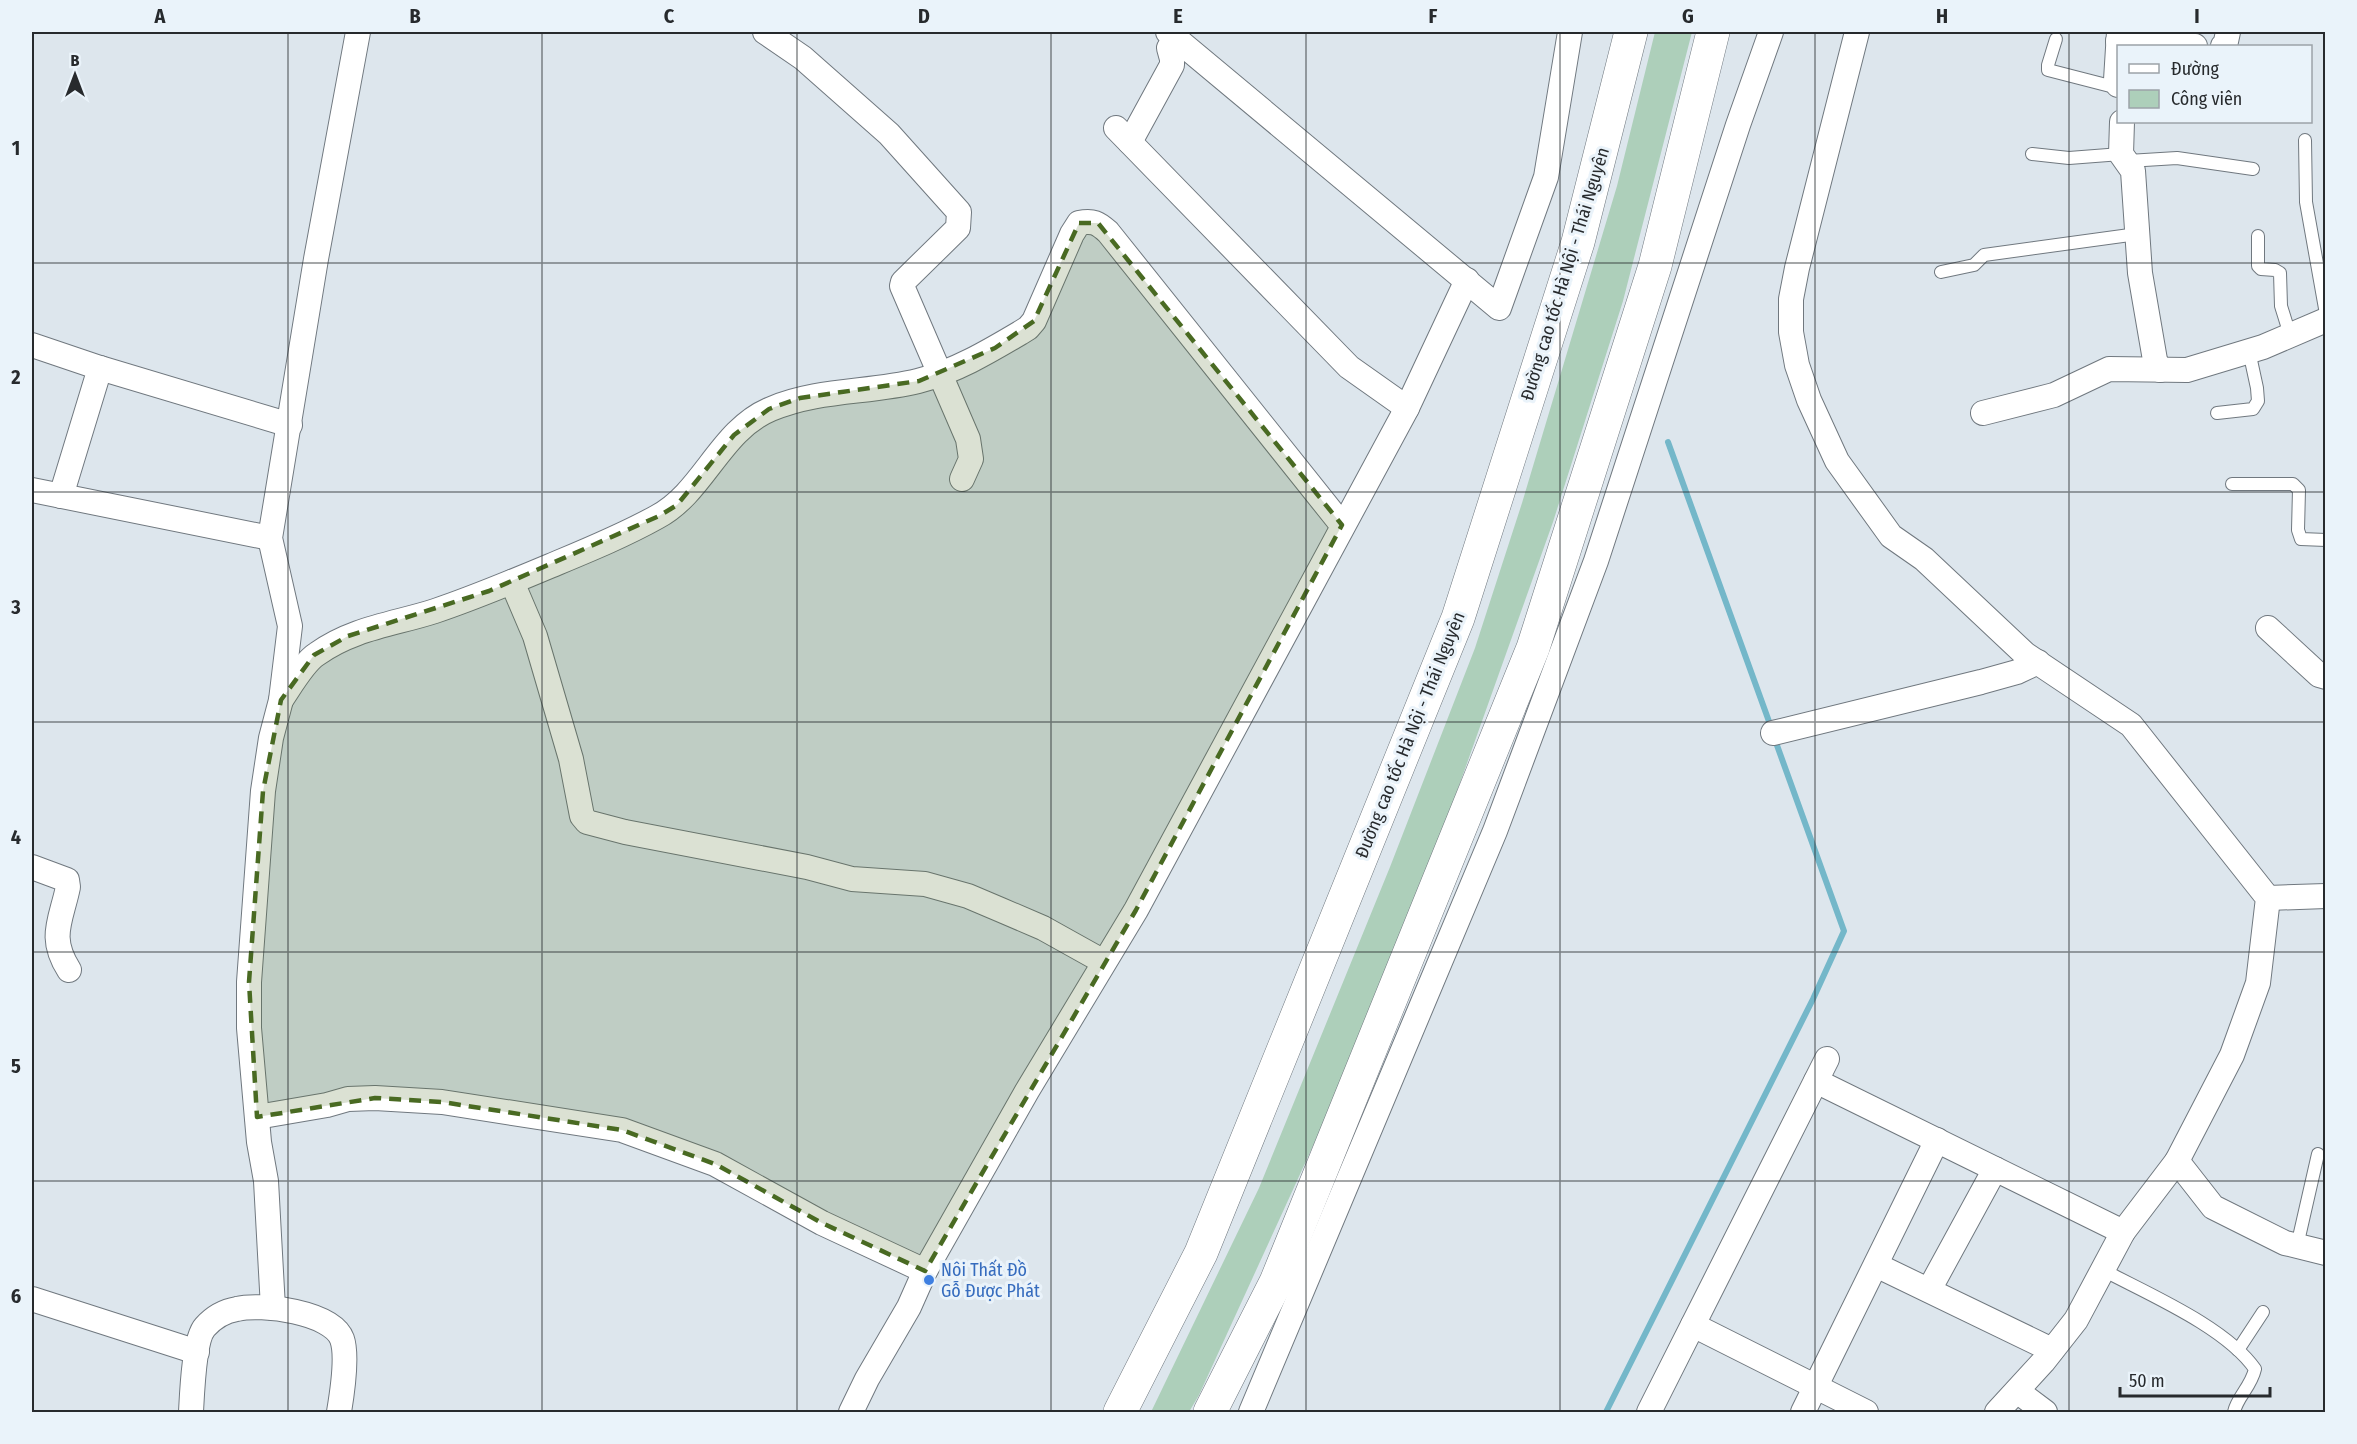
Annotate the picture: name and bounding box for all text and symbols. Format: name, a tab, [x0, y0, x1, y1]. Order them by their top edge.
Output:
text: A	[154, 4, 167, 28]
text: B	[409, 4, 421, 28]
text: C	[664, 4, 675, 28]
text: D	[918, 4, 930, 28]
text: E	[1173, 4, 1183, 28]
text: F	[1429, 4, 1438, 28]
text: G	[1682, 4, 1694, 28]
text: H	[1936, 4, 1948, 28]
text: I	[2194, 4, 2200, 28]
north arrow	[45, 45, 105, 105]
legend	[2117, 45, 2312, 123]
text: B	[71, 51, 80, 70]
text: Đường	[2171, 58, 2219, 80]
text: Công viên	[2171, 88, 2242, 110]
text: 1	[12, 136, 20, 160]
street label: Đường cao tốc Hà Nội - Thái Nguyên	[1516, 145, 1614, 403]
text: 2	[10, 365, 21, 389]
text: 3	[10, 595, 21, 619]
street label: Đường cao tốc Hà Nội - Thái Nguyên	[1350, 609, 1470, 861]
text: 4	[11, 825, 21, 849]
text: 5	[11, 1054, 21, 1078]
place label: Nội Thất Đồ Gỗ Được Phát	[941, 1259, 1040, 1302]
marker: Nội Thất Đồ Gỗ Được Phát	[922, 1273, 936, 1287]
text: 6	[11, 1284, 21, 1308]
scale bar	[2120, 1360, 2270, 1398]
text: 50 m	[2129, 1370, 2165, 1392]

